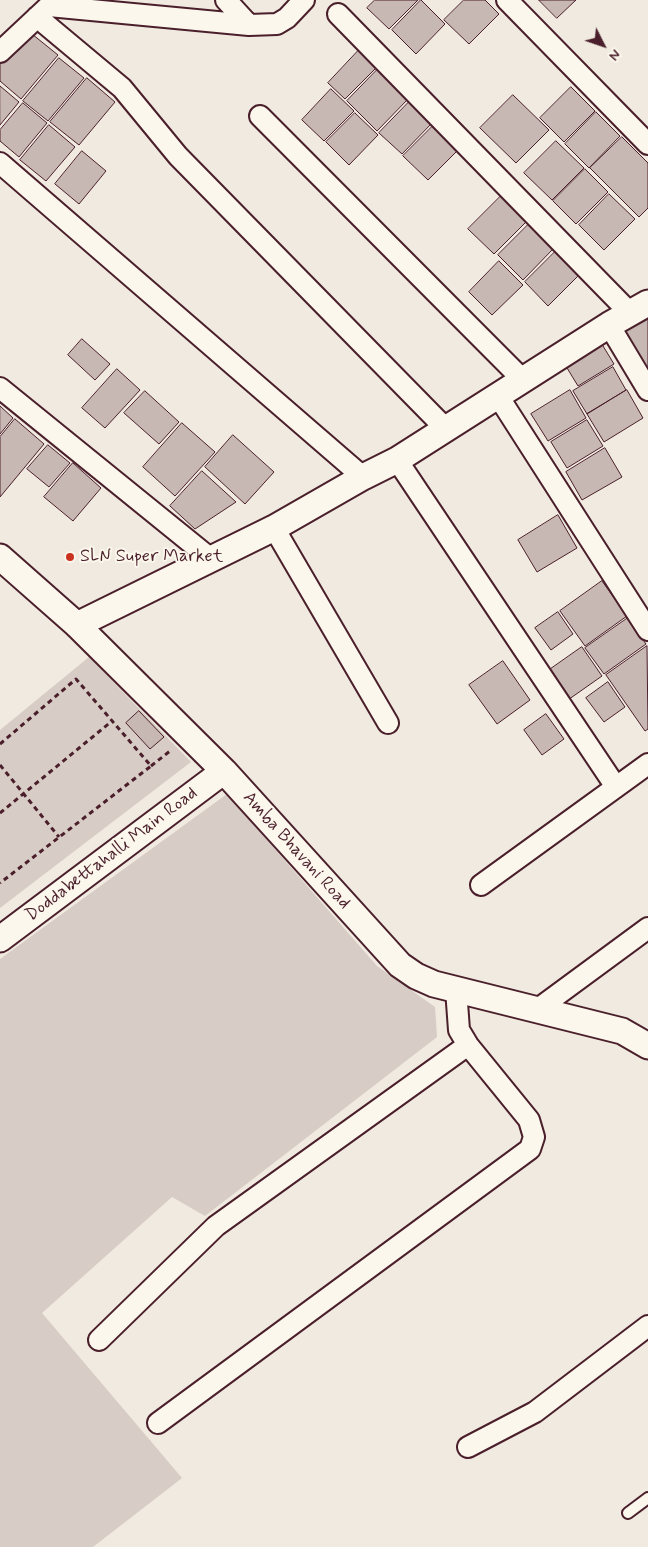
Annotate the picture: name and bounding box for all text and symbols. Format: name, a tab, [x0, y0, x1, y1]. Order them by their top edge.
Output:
north arrow	[578, 20, 628, 70]
text: N	[604, 45, 624, 64]
place label: SLN Super Market	[80, 546, 223, 568]
marker: SLN Super Market	[64, 551, 76, 563]
street label: Doddabettahalli Main Road	[22, 783, 202, 927]
street label: Amba Bhavani Road	[238, 788, 354, 914]

